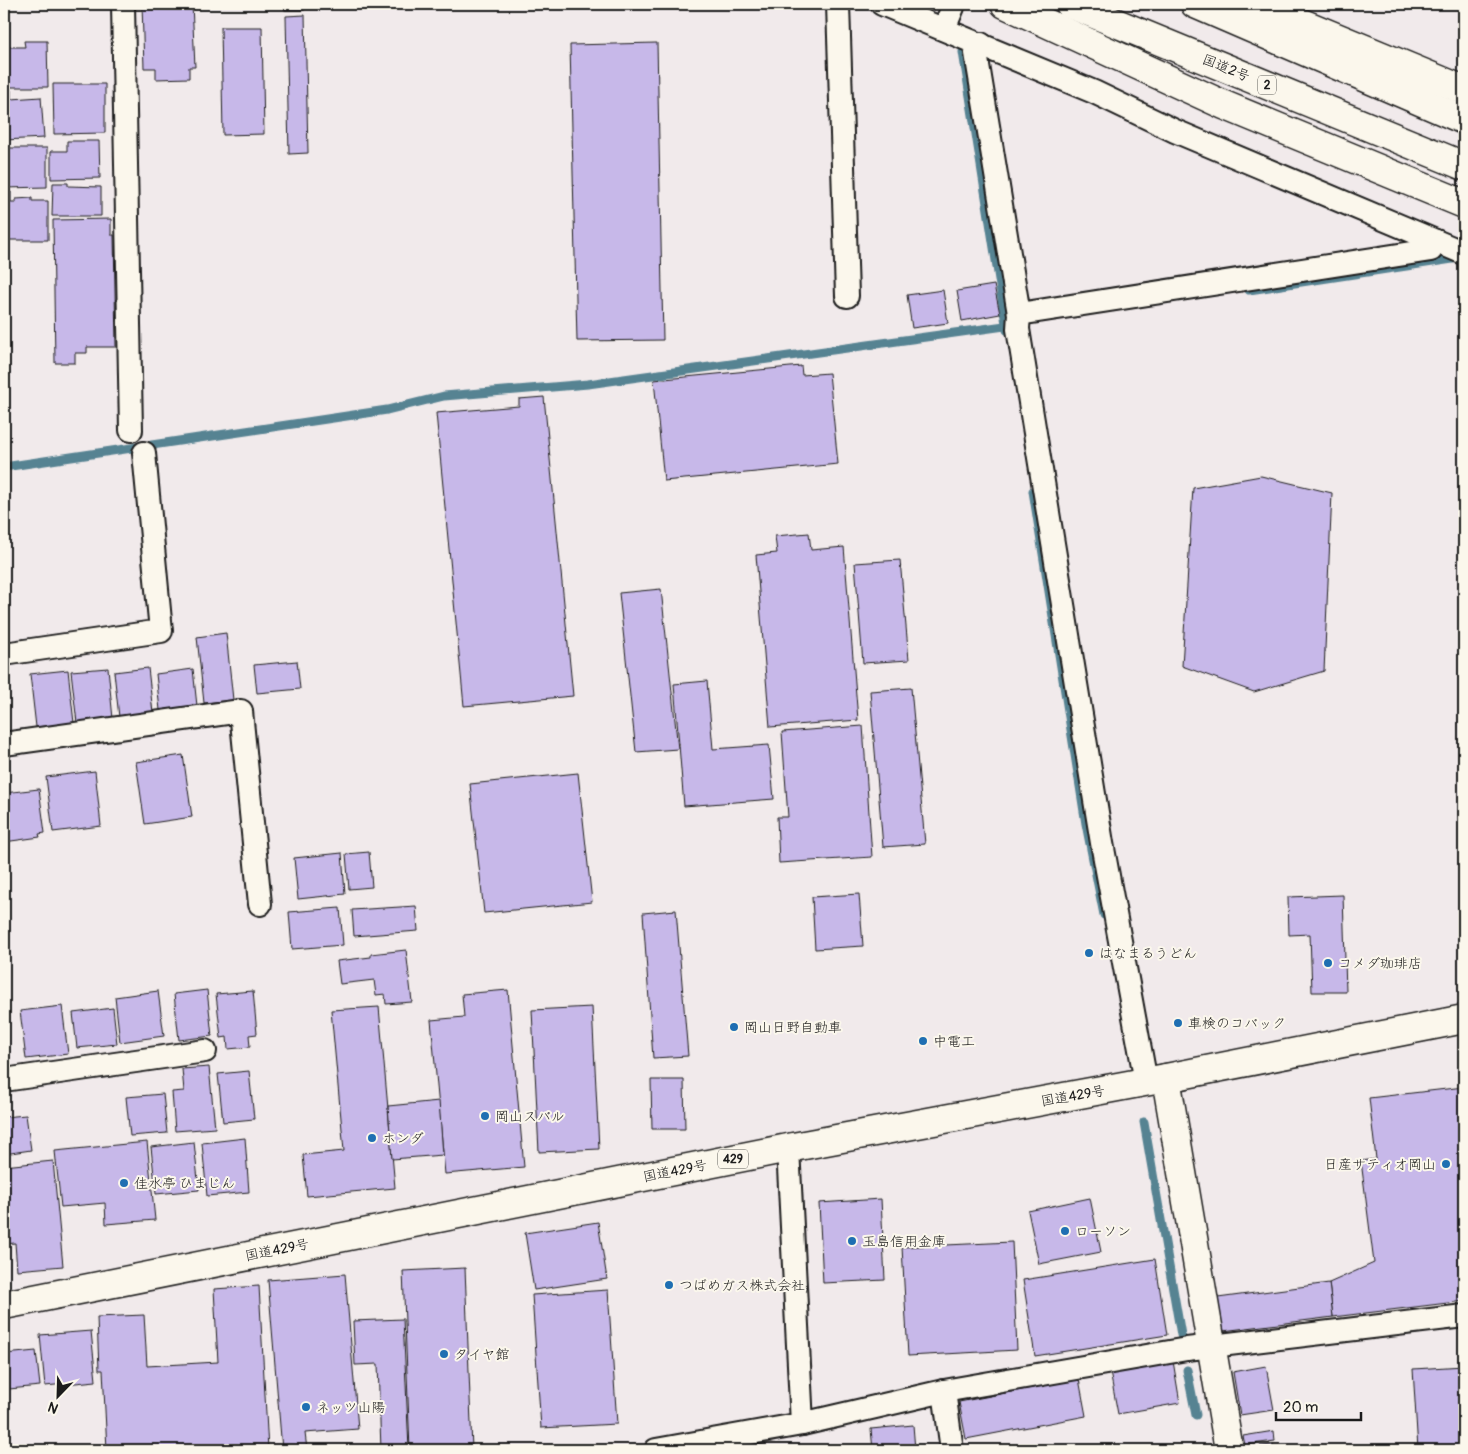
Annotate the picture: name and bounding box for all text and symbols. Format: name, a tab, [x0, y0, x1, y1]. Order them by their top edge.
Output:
street label: 国道2号	[1200, 51, 1252, 85]
road number: 2	[1258, 76, 1276, 94]
place label: はなまるうどん	[1099, 945, 1197, 962]
marker: はなまるうどん	[1083, 947, 1095, 959]
place label: コメダ珈琲店	[1338, 955, 1422, 972]
marker: コメダ珈琲店	[1322, 957, 1334, 969]
place label: 車検のコバック	[1188, 1015, 1286, 1032]
marker: 車検のコバック	[1172, 1017, 1184, 1029]
place label: 岡山日野自動車	[744, 1019, 842, 1036]
marker: 岡山日野自動車	[728, 1021, 740, 1033]
place label: 中電工	[933, 1033, 975, 1050]
marker: 中電工	[917, 1035, 929, 1047]
street label: 国道429号	[1039, 1082, 1107, 1110]
place label: 岡山スバル	[495, 1108, 565, 1125]
marker: 岡山スバル	[479, 1110, 491, 1122]
place label: ホンダ	[382, 1130, 423, 1147]
marker: ホンダ	[366, 1132, 378, 1144]
road number: 429	[718, 1150, 748, 1168]
street label: 国道429号	[641, 1156, 709, 1186]
place label: 日産サティオ岡山	[1324, 1156, 1436, 1173]
marker: 日産サティオ岡山	[1440, 1158, 1452, 1170]
place label: 佳水亭 ひまじん	[134, 1175, 235, 1192]
marker: 佳水亭 ひまじん	[118, 1177, 130, 1189]
place label: ローソン	[1075, 1223, 1131, 1240]
marker: ローソン	[1059, 1225, 1071, 1237]
place label: 玉島信用金庫	[862, 1233, 946, 1250]
street label: 国道429号	[243, 1235, 311, 1265]
marker: 玉島信用金庫	[846, 1235, 858, 1247]
place label: つばめガス株式会社	[679, 1277, 805, 1294]
marker: つばめガス株式会社	[663, 1279, 675, 1291]
place label: タイヤ館	[454, 1346, 509, 1363]
marker: タイヤ館	[438, 1348, 450, 1360]
north arrow	[32, 1372, 82, 1422]
scale bar	[1276, 1389, 1360, 1421]
text: N	[45, 1398, 61, 1417]
text: 20 m	[1283, 1398, 1318, 1417]
place label: ネッツ山陽	[316, 1399, 385, 1416]
marker: ネッツ山陽	[300, 1401, 312, 1413]

